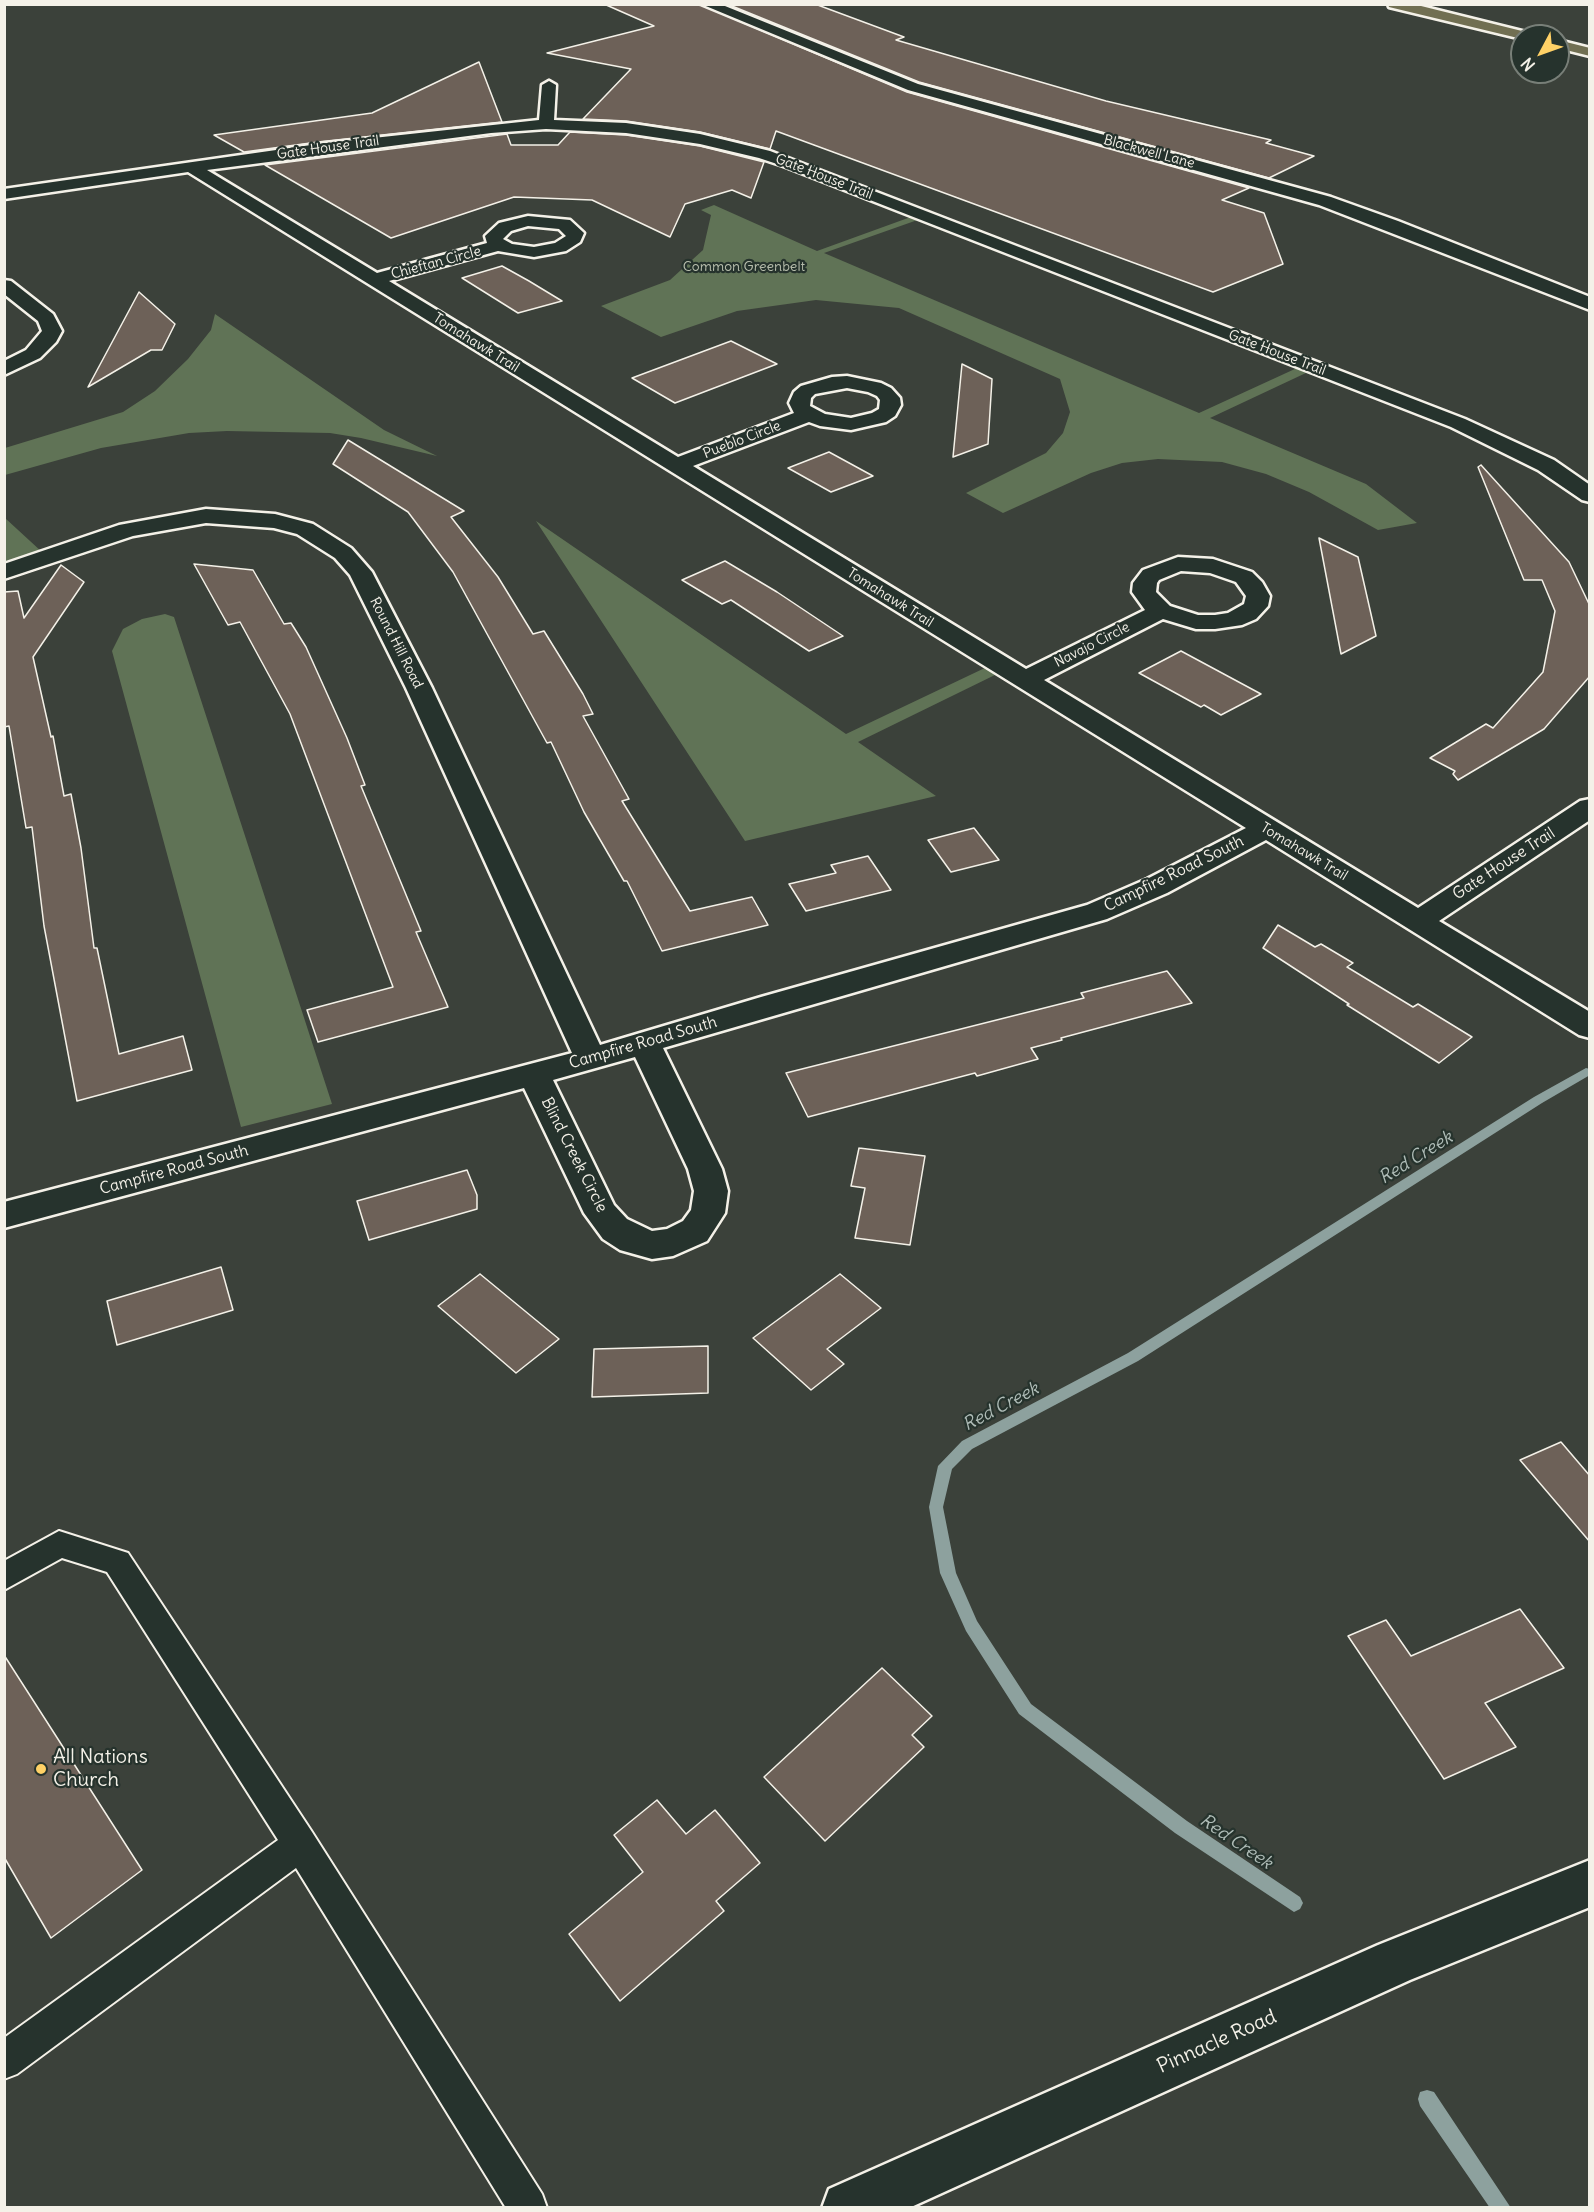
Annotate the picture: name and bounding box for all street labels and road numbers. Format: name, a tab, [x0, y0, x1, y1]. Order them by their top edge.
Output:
street label: Blackwell Lane	[1102, 132, 1196, 172]
street label: Gate House Trail	[276, 133, 380, 163]
street label: Gate House Trail	[773, 151, 875, 203]
street label: Chieftan Circle	[389, 243, 483, 283]
street label: Tomahawk Trail	[430, 310, 522, 376]
street label: Gate House Trail	[1226, 327, 1328, 379]
street label: Pueblo Circle	[701, 417, 783, 463]
street label: Tomahawk Trail	[844, 565, 936, 631]
street label: Round Hill Road	[366, 595, 426, 691]
street label: Navajo Circle	[1052, 619, 1132, 671]
street label: Tomahawk Trail	[1258, 819, 1350, 885]
street label: Gate House Trail	[1449, 824, 1559, 904]
street label: Campfire Road South	[1101, 832, 1247, 916]
street label: Campfire Road South	[567, 1013, 719, 1073]
street label: Blind Creek Circle	[537, 1094, 611, 1216]
street label: Campfire Road South	[98, 1141, 250, 1199]
street label: Pinnacle Road	[1154, 2005, 1280, 2079]

